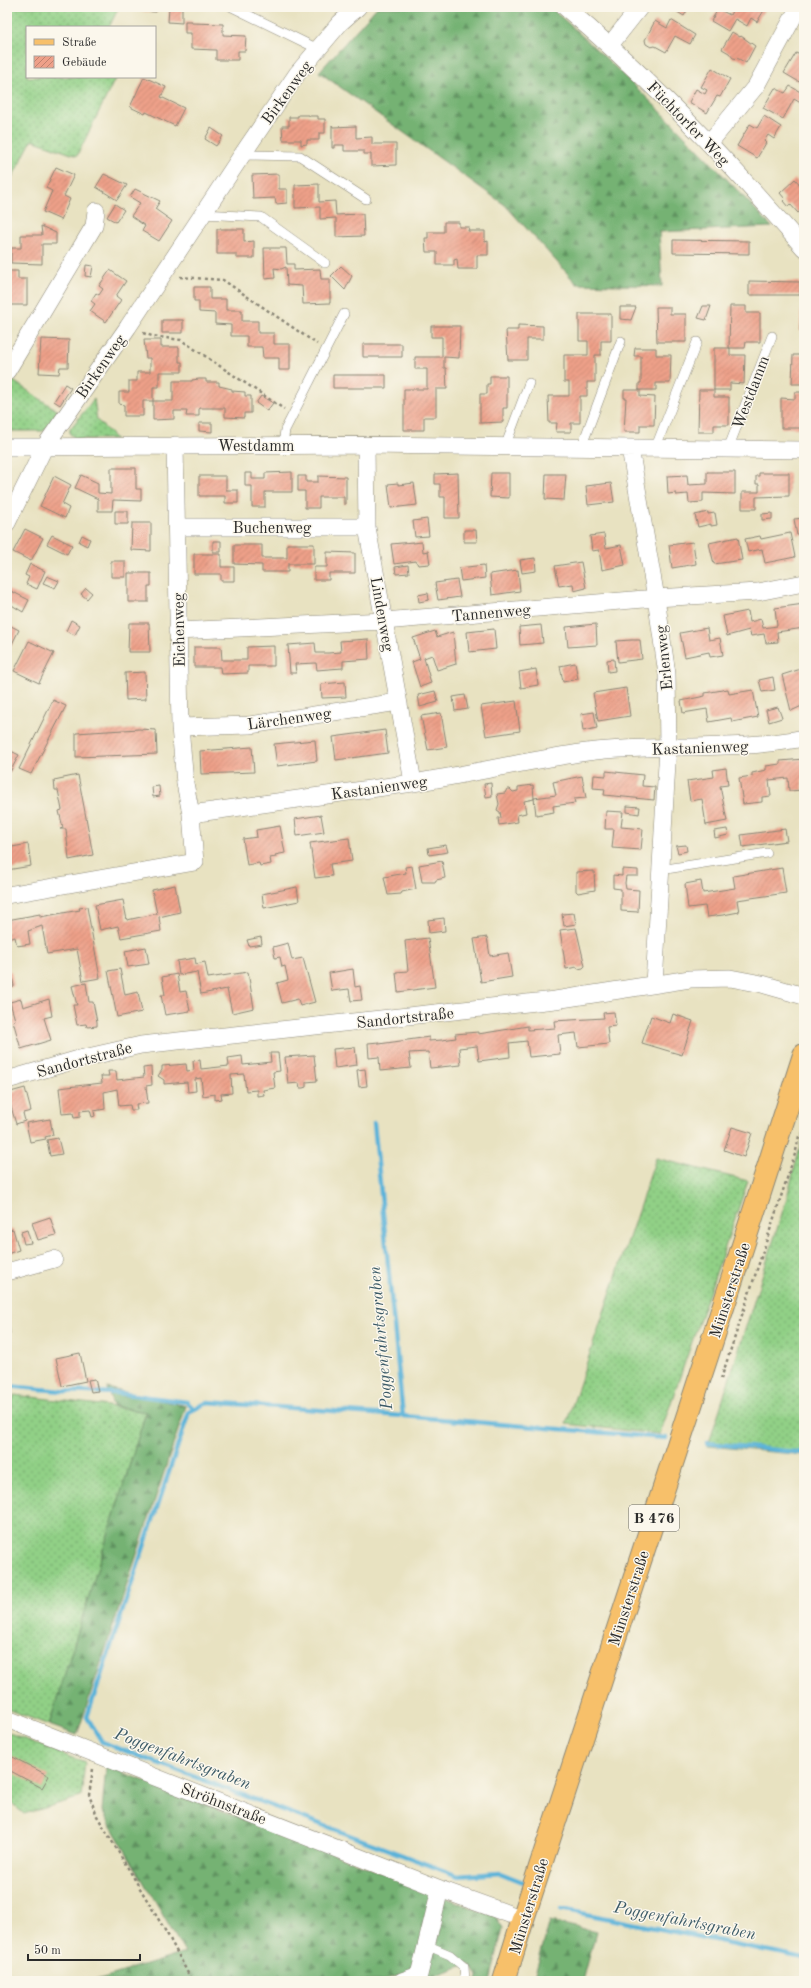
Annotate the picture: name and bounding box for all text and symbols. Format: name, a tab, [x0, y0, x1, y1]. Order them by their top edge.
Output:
legend	[26, 26, 156, 78]
text: Straße	[62, 37, 97, 49]
text: Gebäude	[62, 57, 107, 69]
street label: Birkenweg	[259, 58, 316, 128]
street label: Füchtorfer Weg	[643, 79, 732, 170]
street label: Birkenweg	[74, 332, 130, 402]
street label: Westdamm	[731, 354, 773, 432]
street label: Westdamm	[217, 439, 295, 455]
street label: Buchenweg	[233, 521, 312, 537]
street label: Lindenweg	[367, 576, 396, 653]
street label: Eichenweg	[171, 592, 189, 667]
street label: Tannenweg	[451, 603, 532, 625]
street label: Erlenweg	[654, 624, 676, 691]
street label: Lärchenweg	[246, 706, 333, 734]
street label: Kastanienweg	[651, 739, 749, 759]
street label: Kastanienweg	[330, 774, 429, 804]
street label: Sandortstraße	[356, 1006, 455, 1032]
street label: Sandortstraße	[35, 1041, 134, 1081]
street label: Münsterstraße	[708, 1241, 754, 1341]
water label: Poggenfahrtsgraben	[367, 1265, 396, 1412]
road number: B 476	[629, 1505, 679, 1531]
street label: Münsterstraße	[607, 1549, 653, 1649]
water label: Poggenfahrtsgraben	[111, 1725, 253, 1793]
street label: Ströhnstraße	[178, 1781, 268, 1828]
street label: Münsterstraße	[508, 1857, 552, 1957]
water label: Poggenfahrtsgraben	[611, 1899, 758, 1944]
scale bar	[28, 1936, 140, 1962]
text: 50 m	[34, 1944, 61, 1957]

